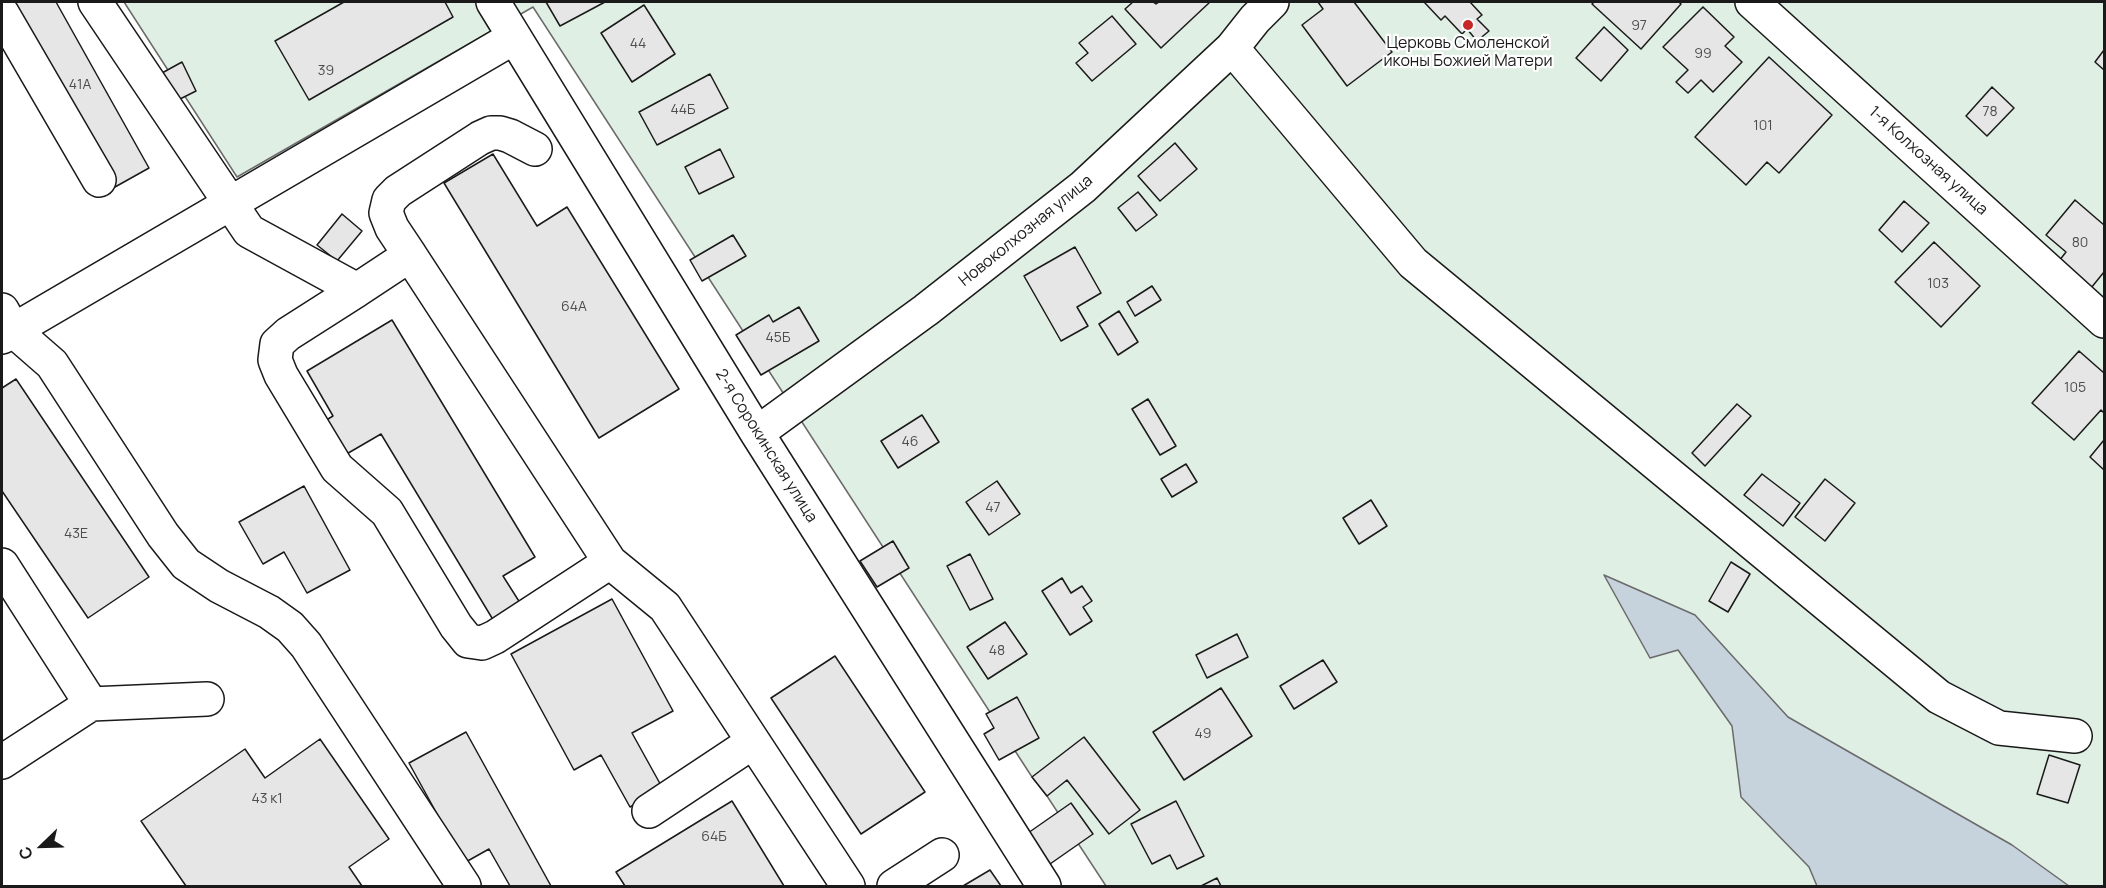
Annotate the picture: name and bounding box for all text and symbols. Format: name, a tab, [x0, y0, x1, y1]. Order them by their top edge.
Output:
marker: Церковь Смоленской иконы Божией Матери	[1461, 18, 1475, 32]
house number: 97	[1631, 18, 1647, 34]
place label: Церковь Смоленской иконы Божией Матери	[1384, 34, 1552, 72]
house number: 44	[630, 36, 646, 52]
house number: 99	[1694, 46, 1712, 62]
house number: 39	[318, 63, 334, 79]
house number: 41А	[69, 77, 91, 93]
house number: 44Б	[670, 102, 696, 118]
street label: 1-я Колхозная улица	[1864, 102, 1992, 220]
house number: 78	[1982, 104, 1998, 120]
house number: 101	[1753, 118, 1773, 134]
street label: Новоколхозная улица	[955, 171, 1097, 291]
house number: 80	[2072, 235, 2088, 251]
house number: 103	[1927, 276, 1949, 292]
house number: 64А	[561, 299, 587, 315]
house number: 45Б	[766, 330, 790, 346]
street label: 2-я Сорокинская улица	[711, 366, 821, 526]
house number: 105	[2064, 380, 2086, 396]
house number: 46	[902, 434, 918, 450]
house number: 47	[985, 500, 1001, 516]
house number: 43Е	[64, 526, 88, 542]
house number: 48	[989, 643, 1005, 659]
house number: 49	[1195, 726, 1211, 742]
house number: 43 к1	[251, 791, 283, 807]
north arrow	[12, 816, 72, 876]
house number: 64Б	[701, 829, 727, 845]
text: С	[13, 843, 38, 863]

